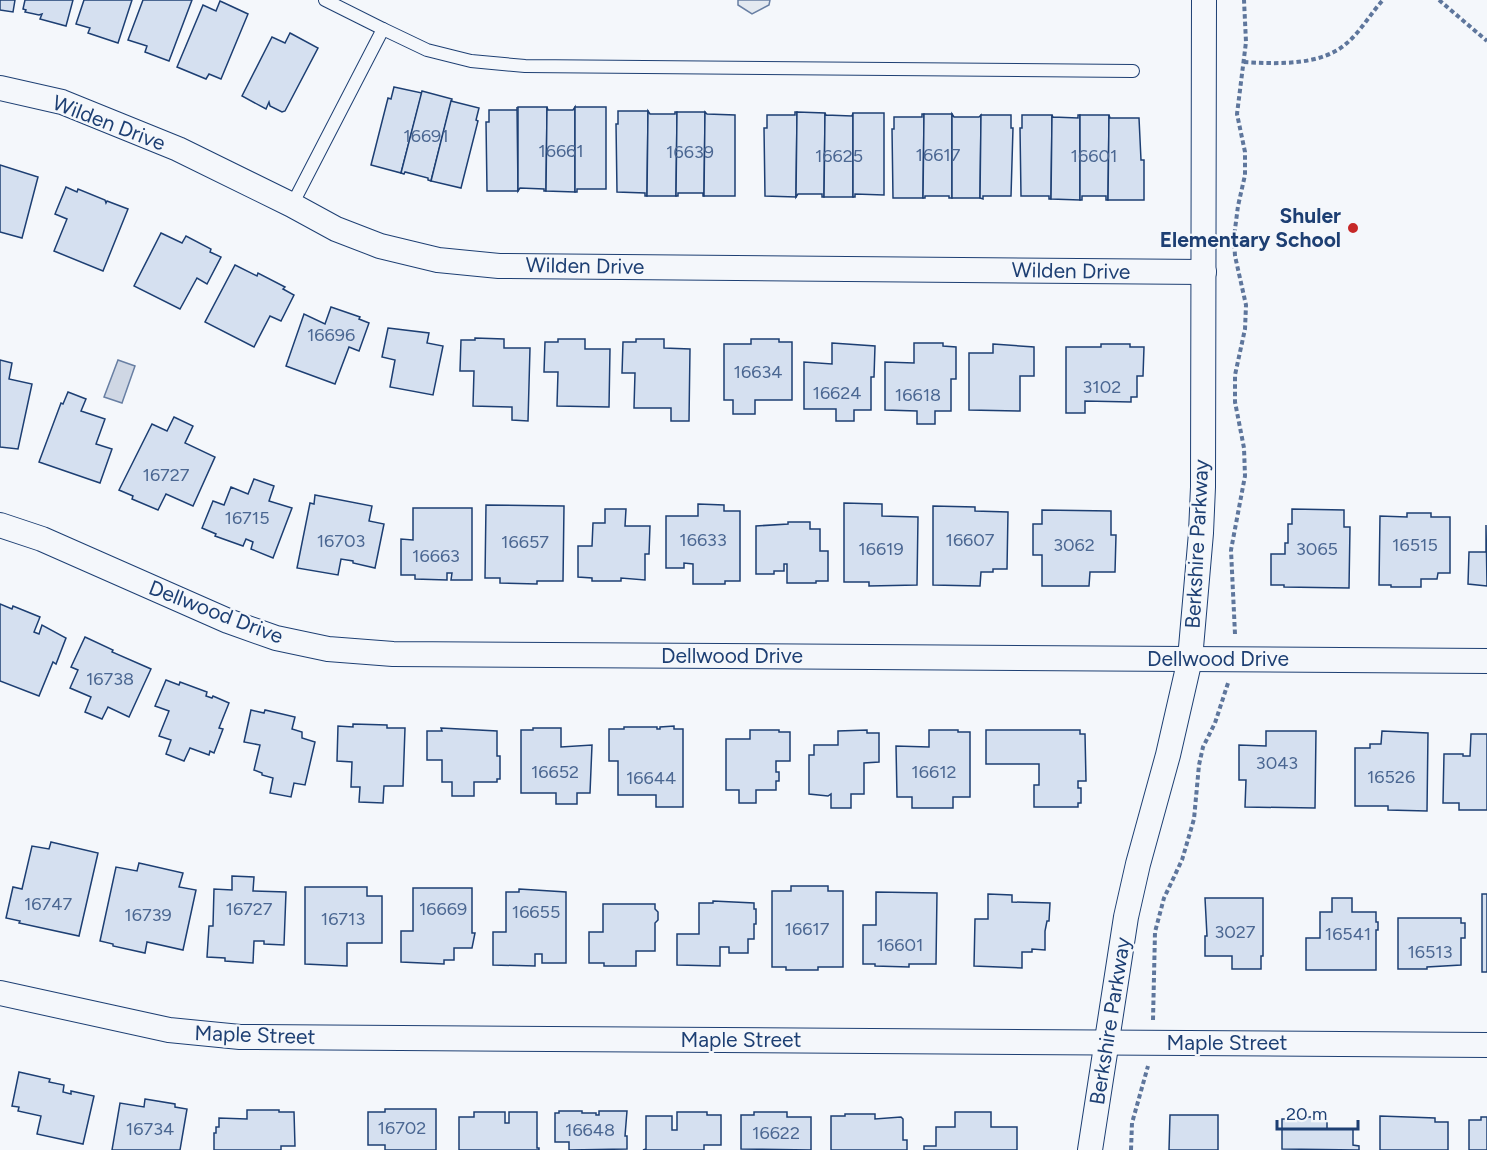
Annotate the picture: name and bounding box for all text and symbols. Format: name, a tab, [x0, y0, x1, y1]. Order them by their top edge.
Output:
street label: Wilden Drive	[49, 90, 169, 156]
house number: 16691	[403, 125, 449, 147]
house number: 16661	[538, 140, 584, 162]
house number: 16639	[666, 141, 714, 163]
house number: 16617	[916, 144, 961, 166]
house number: 16625	[815, 145, 863, 167]
house number: 16601	[1071, 145, 1117, 167]
place label: Shuler Elementary School	[1160, 203, 1341, 252]
marker: Shuler Elementary School	[1346, 221, 1360, 235]
street label: Wilden Drive	[525, 252, 645, 279]
street label: Wilden Drive	[1011, 257, 1131, 284]
house number: 16696	[307, 324, 355, 346]
house number: 16634	[734, 361, 782, 383]
house number: 3102	[1083, 376, 1121, 398]
house number: 16624	[812, 382, 862, 404]
house number: 16618	[895, 384, 941, 406]
street label: Berkshire Parkway	[1180, 459, 1213, 629]
house number: 16727	[142, 464, 190, 486]
house number: 16715	[224, 507, 270, 529]
house number: 16633	[679, 529, 727, 551]
house number: 16607	[945, 529, 995, 551]
house number: 16703	[317, 530, 365, 552]
house number: 16657	[501, 531, 549, 553]
house number: 3062	[1053, 534, 1095, 556]
house number: 16515	[1392, 534, 1438, 556]
house number: 16619	[858, 538, 904, 560]
house number: 3065	[1296, 538, 1338, 560]
house number: 16663	[412, 545, 460, 567]
street label: Dellwood Drive	[146, 574, 287, 649]
street label: Dellwood Drive	[661, 643, 803, 668]
street label: Dellwood Drive	[1147, 646, 1289, 671]
house number: 16738	[86, 668, 134, 690]
house number: 3043	[1256, 752, 1298, 774]
house number: 16652	[531, 761, 579, 783]
house number: 16612	[911, 761, 957, 783]
house number: 16526	[1367, 766, 1415, 788]
house number: 16644	[626, 767, 676, 789]
house number: 16747	[24, 893, 72, 915]
house number: 16727	[225, 898, 273, 920]
house number: 16669	[419, 898, 467, 920]
house number: 16655	[512, 901, 560, 923]
house number: 16739	[124, 904, 172, 926]
house number: 16713	[321, 908, 365, 930]
house number: 16617	[785, 918, 830, 940]
house number: 3027	[1214, 921, 1256, 943]
house number: 16541	[1325, 923, 1371, 945]
house number: 16601	[877, 934, 923, 956]
street label: Berkshire Parkway	[1084, 935, 1135, 1107]
house number: 16513	[1407, 941, 1453, 963]
street label: Maple Street	[194, 1020, 316, 1049]
street label: Maple Street	[681, 1027, 802, 1052]
street label: Maple Street	[1167, 1030, 1288, 1055]
scale bar	[1277, 1093, 1358, 1131]
text: 20 m	[1286, 1103, 1327, 1125]
house number: 16702	[378, 1117, 426, 1139]
house number: 16734	[126, 1118, 174, 1140]
house number: 16648	[565, 1119, 615, 1141]
house number: 16622	[752, 1122, 800, 1144]

